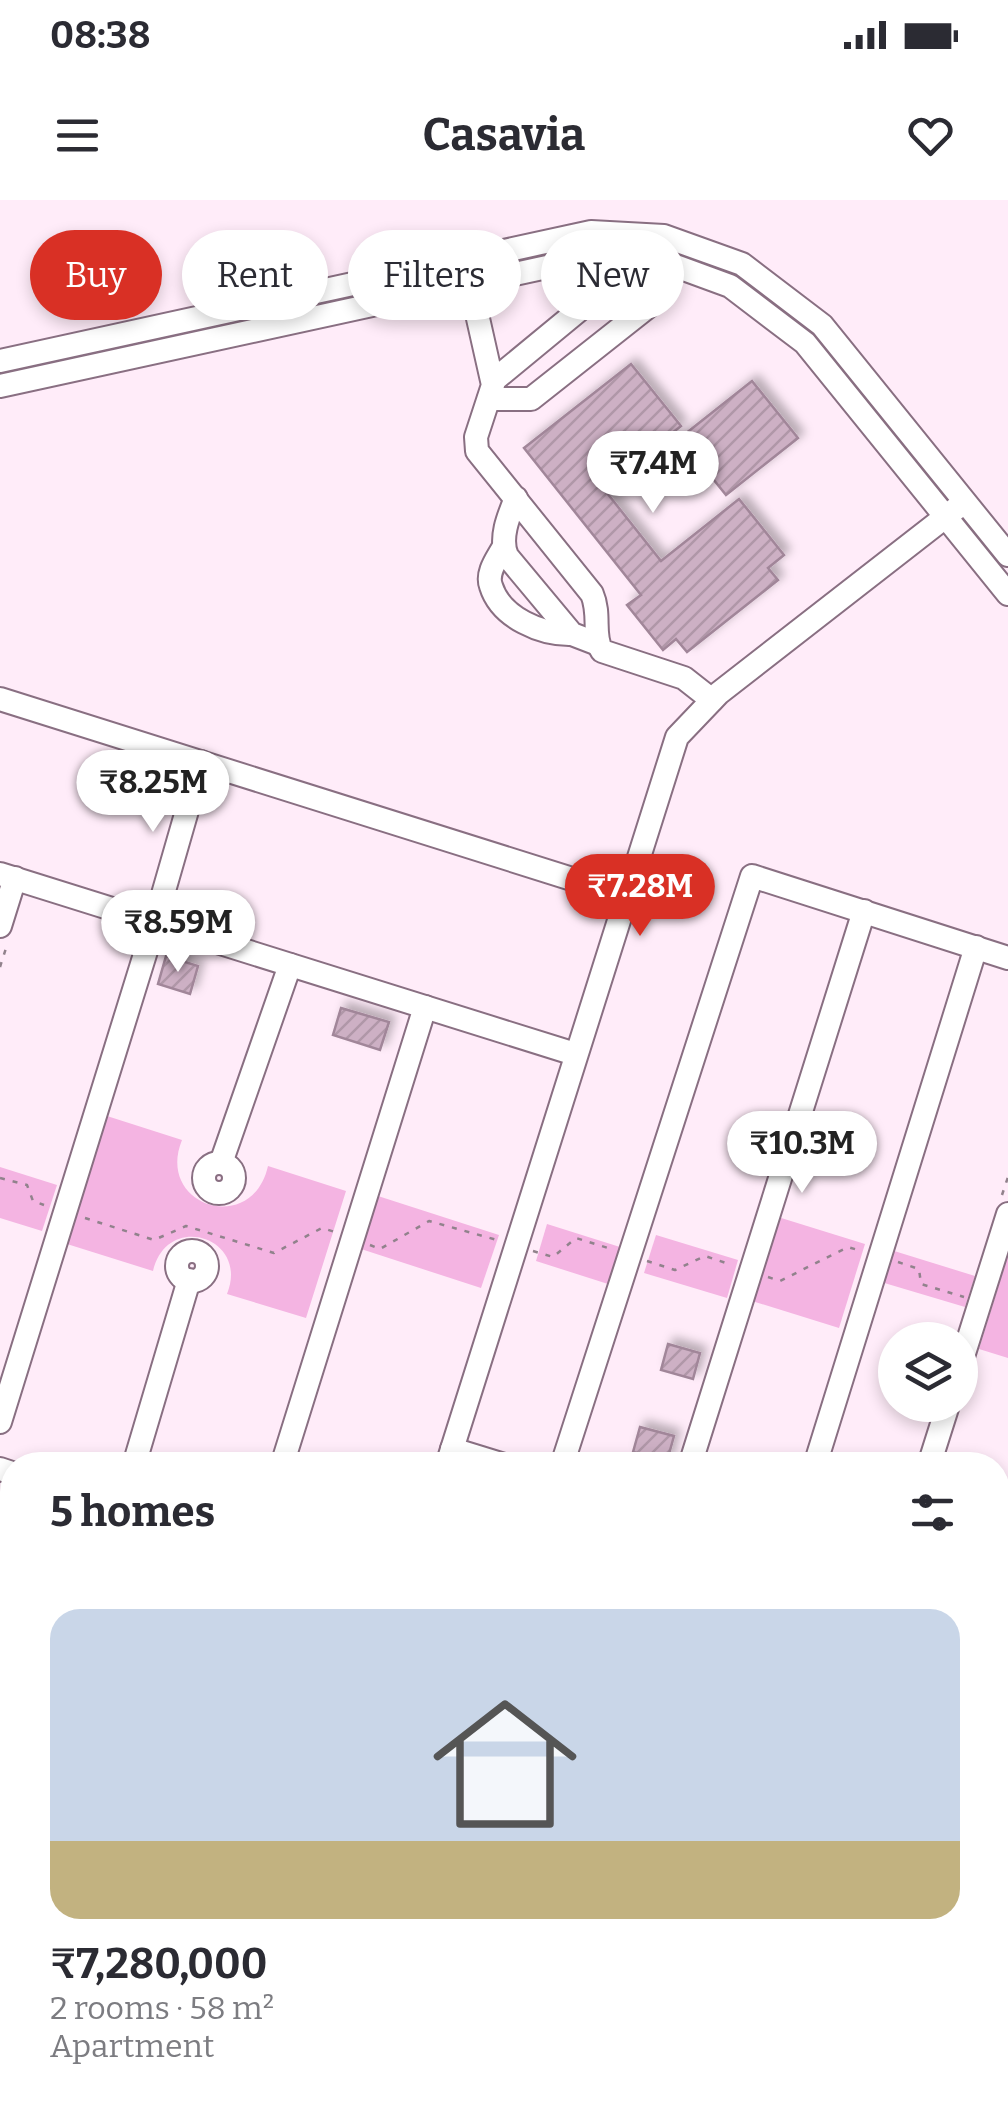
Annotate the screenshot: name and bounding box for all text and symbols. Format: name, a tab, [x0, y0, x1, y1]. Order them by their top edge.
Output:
text: 08:38	[50, 12, 151, 58]
icon: menu	[50, 108, 105, 163]
text: Casavia	[423, 108, 585, 162]
icon: heart	[903, 108, 958, 163]
chip: Buy	[30, 230, 162, 320]
chip: Rent	[182, 230, 328, 320]
chip: Filters	[348, 230, 521, 320]
chip: New	[541, 230, 684, 320]
pin: ₹7.4M	[583, 431, 723, 516]
text: ₹7.4M	[609, 444, 697, 482]
pin: ₹8.25M	[72, 750, 234, 835]
text: ₹8.25M	[98, 763, 208, 801]
pin: ₹7.28M	[559, 854, 721, 939]
text: ₹7.28M	[587, 867, 693, 905]
pin: ₹8.59M	[97, 890, 259, 975]
text: ₹8.59M	[123, 903, 233, 941]
pin: ₹10.3M	[721, 1111, 883, 1196]
text: ₹10.3M	[749, 1124, 855, 1162]
map controls	[878, 1322, 978, 1422]
button: layers	[878, 1322, 978, 1422]
icon: filters	[905, 1485, 960, 1540]
text: 5 homes	[50, 1487, 215, 1537]
icon: home	[415, 1674, 595, 1854]
text: ₹7,280,000	[50, 1939, 267, 1989]
text: 2 rooms · 58 m²	[50, 1989, 274, 2027]
text: Apartment	[50, 2027, 214, 2065]

